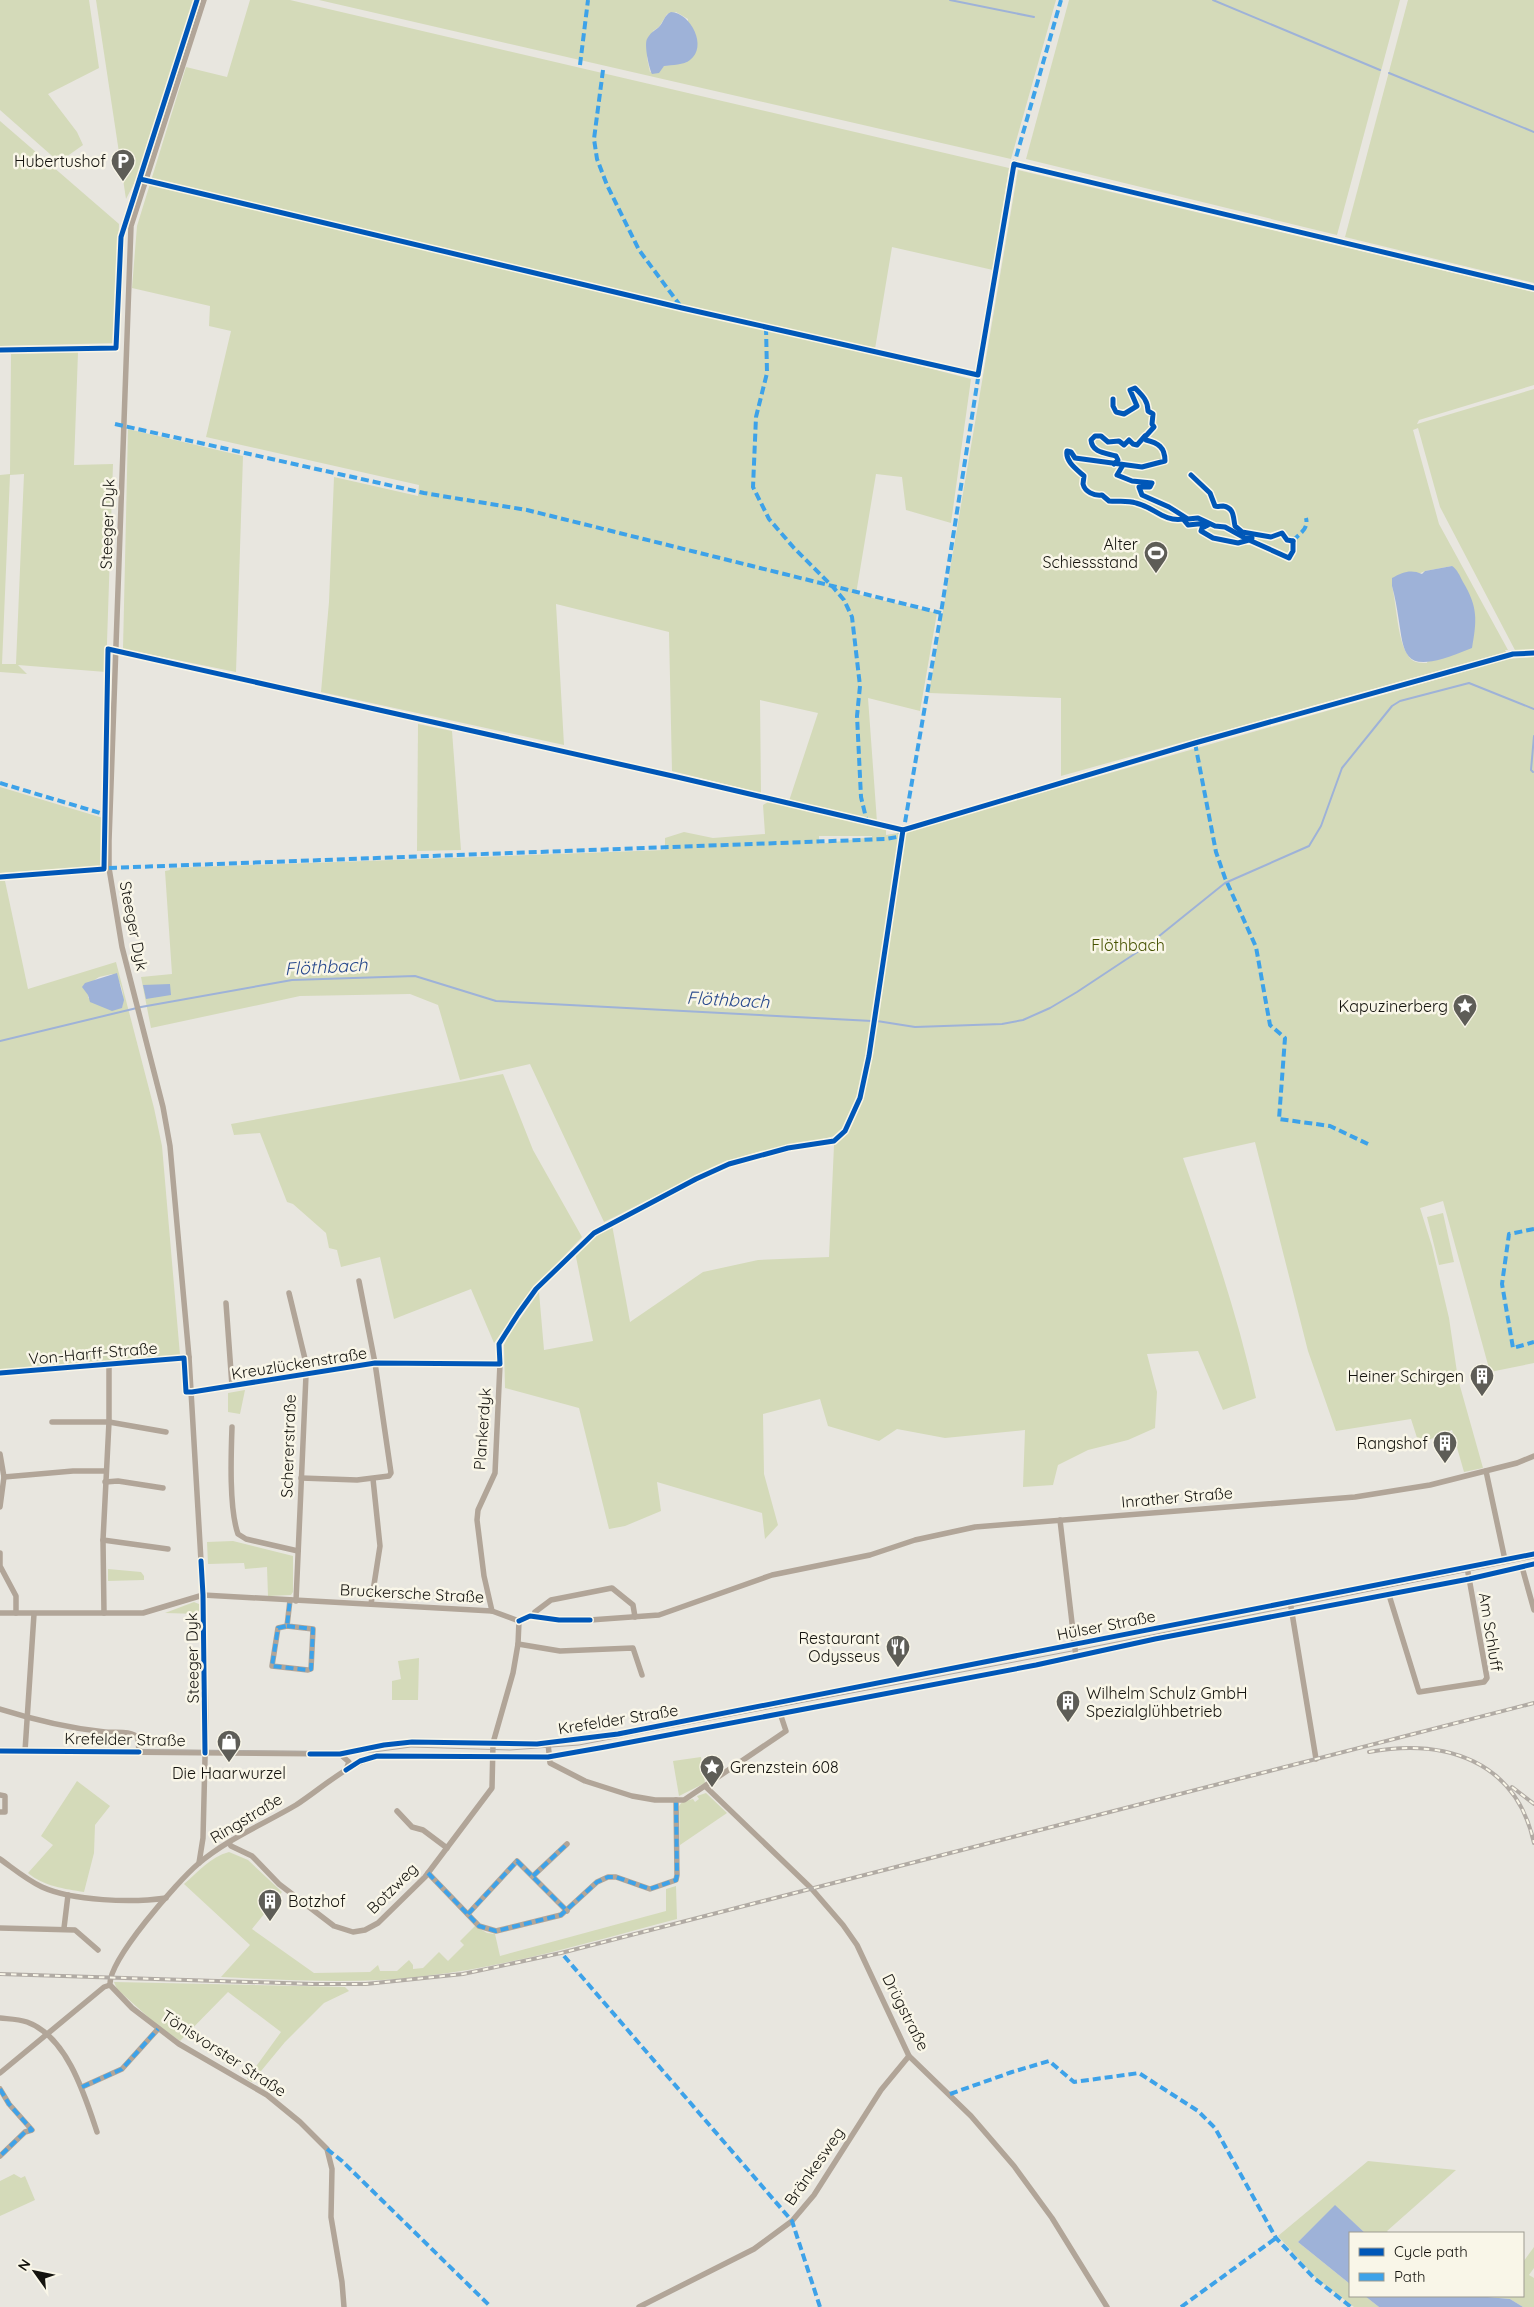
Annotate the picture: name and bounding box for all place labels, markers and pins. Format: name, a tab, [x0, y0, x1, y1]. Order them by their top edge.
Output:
parking icon: Hubertushof	[110, 148, 136, 182]
place label: Hubertushof	[14, 151, 106, 171]
place label: Alter Schiessstand	[1043, 534, 1138, 572]
sports icon: Alter Schiessstand	[1143, 540, 1169, 574]
place icon: Kapuzinerberg	[1452, 993, 1478, 1027]
place label: Kapuzinerberg	[1339, 996, 1448, 1016]
building icon: Heiner Schirgen	[1469, 1363, 1495, 1397]
place label: Heiner Schirgen	[1348, 1366, 1464, 1386]
building icon: Rangshof	[1432, 1430, 1458, 1464]
place label: Rangshof	[1356, 1433, 1428, 1453]
place label: Restaurant Odysseus	[798, 1628, 880, 1666]
restaurant icon: Restaurant Odysseus	[885, 1634, 911, 1668]
place label: Wilhelm Schulz GmbH Spezialglühbetrieb	[1086, 1683, 1247, 1721]
building icon: Wilhelm Schulz GmbH Spezialglühbetrieb	[1055, 1689, 1081, 1723]
shop icon: Die Haarwurzel	[216, 1729, 242, 1763]
place icon: Grenzstein 608	[699, 1754, 725, 1788]
place label: Grenzstein 608	[730, 1757, 839, 1777]
place label: Die Haarwurzel	[172, 1763, 286, 1783]
building icon: Botzhof	[257, 1888, 283, 1922]
place label: Botzhof	[288, 1891, 346, 1911]

